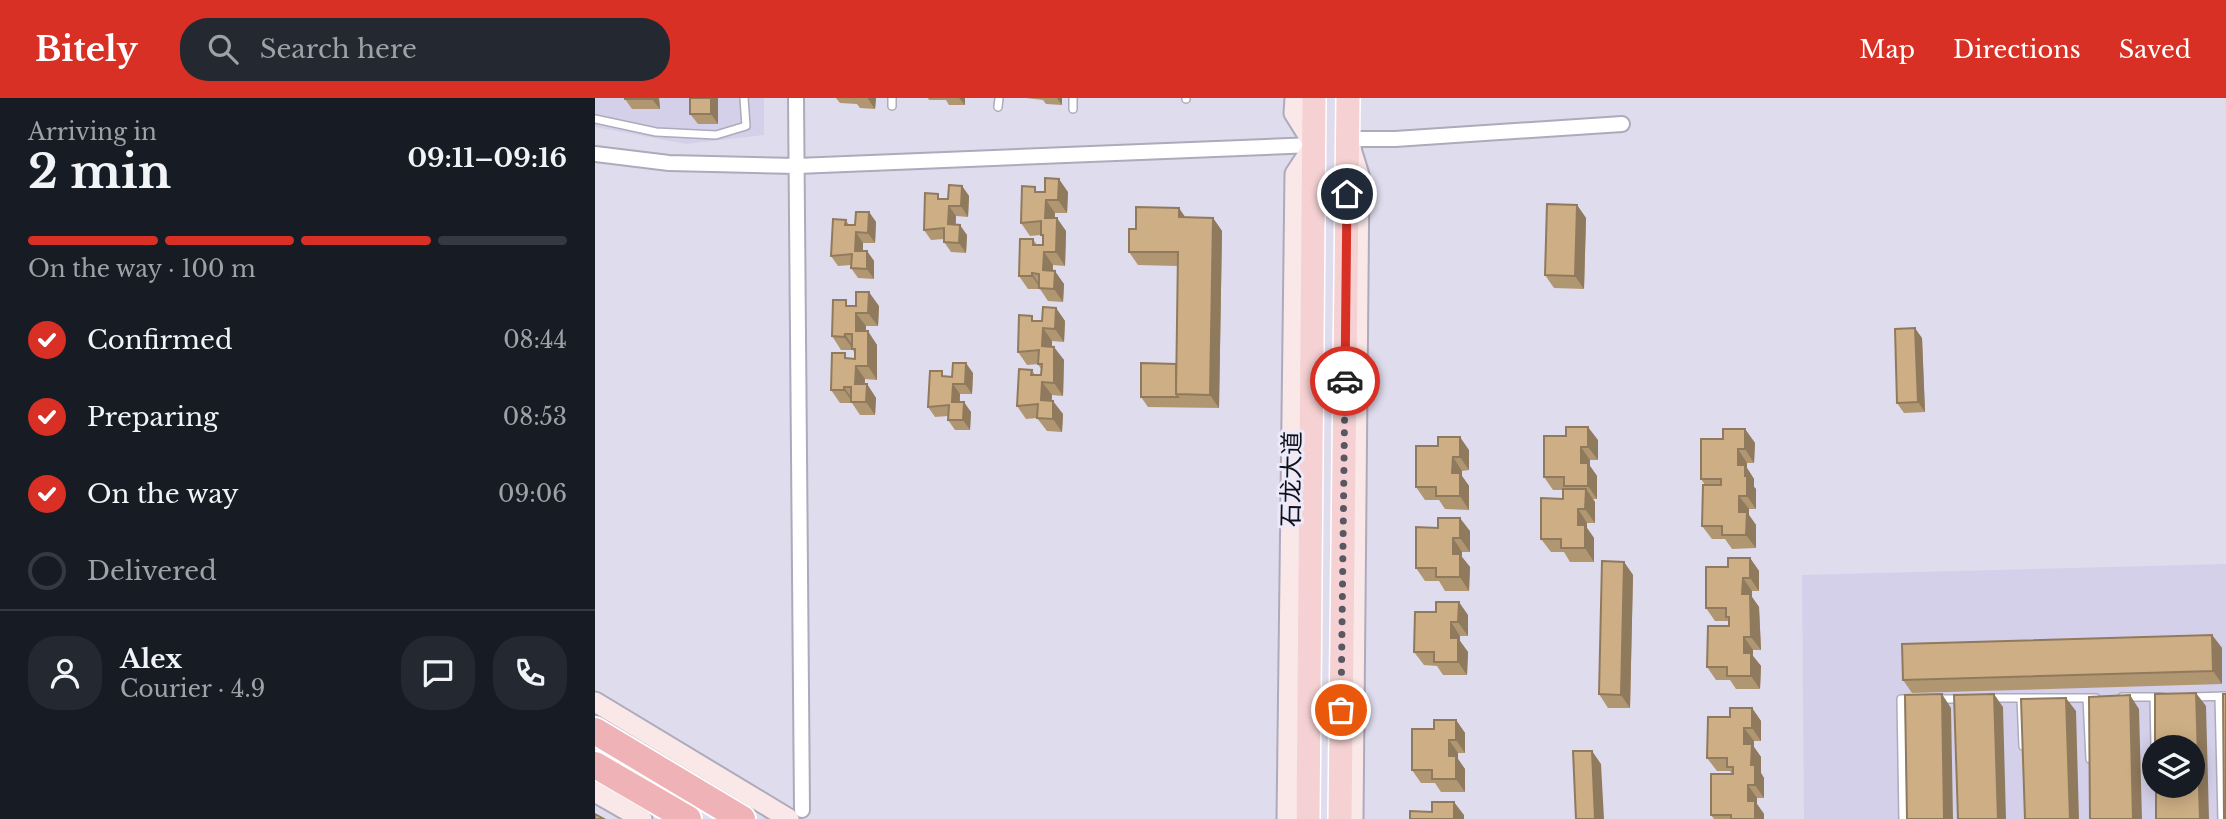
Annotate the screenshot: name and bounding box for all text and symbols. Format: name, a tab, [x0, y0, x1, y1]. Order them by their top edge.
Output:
search box	[180, 18, 670, 81]
text: Bitely	[35, 29, 138, 70]
icon: search	[204, 30, 242, 68]
text: Search here	[260, 33, 417, 65]
text: Map	[1859, 35, 1915, 64]
text: Directions	[1953, 35, 2081, 64]
text: Saved	[2119, 35, 2191, 64]
text: Arriving in	[28, 118, 157, 146]
text: 09:11–09:16	[407, 142, 567, 174]
text: 2 min	[28, 143, 171, 200]
pin	[1317, 164, 1377, 224]
icon: home	[1328, 175, 1366, 213]
text: On the way · 100 m	[28, 255, 256, 283]
icon: check	[28, 321, 66, 359]
text: Confirmed	[87, 324, 232, 356]
text: 08:44	[503, 326, 567, 354]
courier	[1310, 346, 1380, 416]
icon: car	[1326, 362, 1364, 400]
icon: check	[28, 398, 66, 436]
text: Preparing	[87, 401, 219, 433]
text: 08:53	[503, 403, 567, 431]
street label: 石龙大道	[1276, 431, 1306, 527]
icon: check	[28, 475, 66, 513]
text: On the way	[87, 478, 239, 510]
text: 09:06	[498, 480, 567, 508]
text: Delivered	[87, 555, 217, 587]
button: person	[28, 636, 102, 710]
button: chat	[401, 636, 475, 710]
button: phone	[493, 636, 567, 710]
text: Alex	[120, 643, 182, 675]
text: Courier · 4.9	[120, 675, 265, 703]
pin	[1311, 680, 1371, 740]
icon: bag	[1322, 691, 1360, 729]
map controls	[2142, 735, 2205, 798]
button: layers	[2142, 735, 2205, 798]

